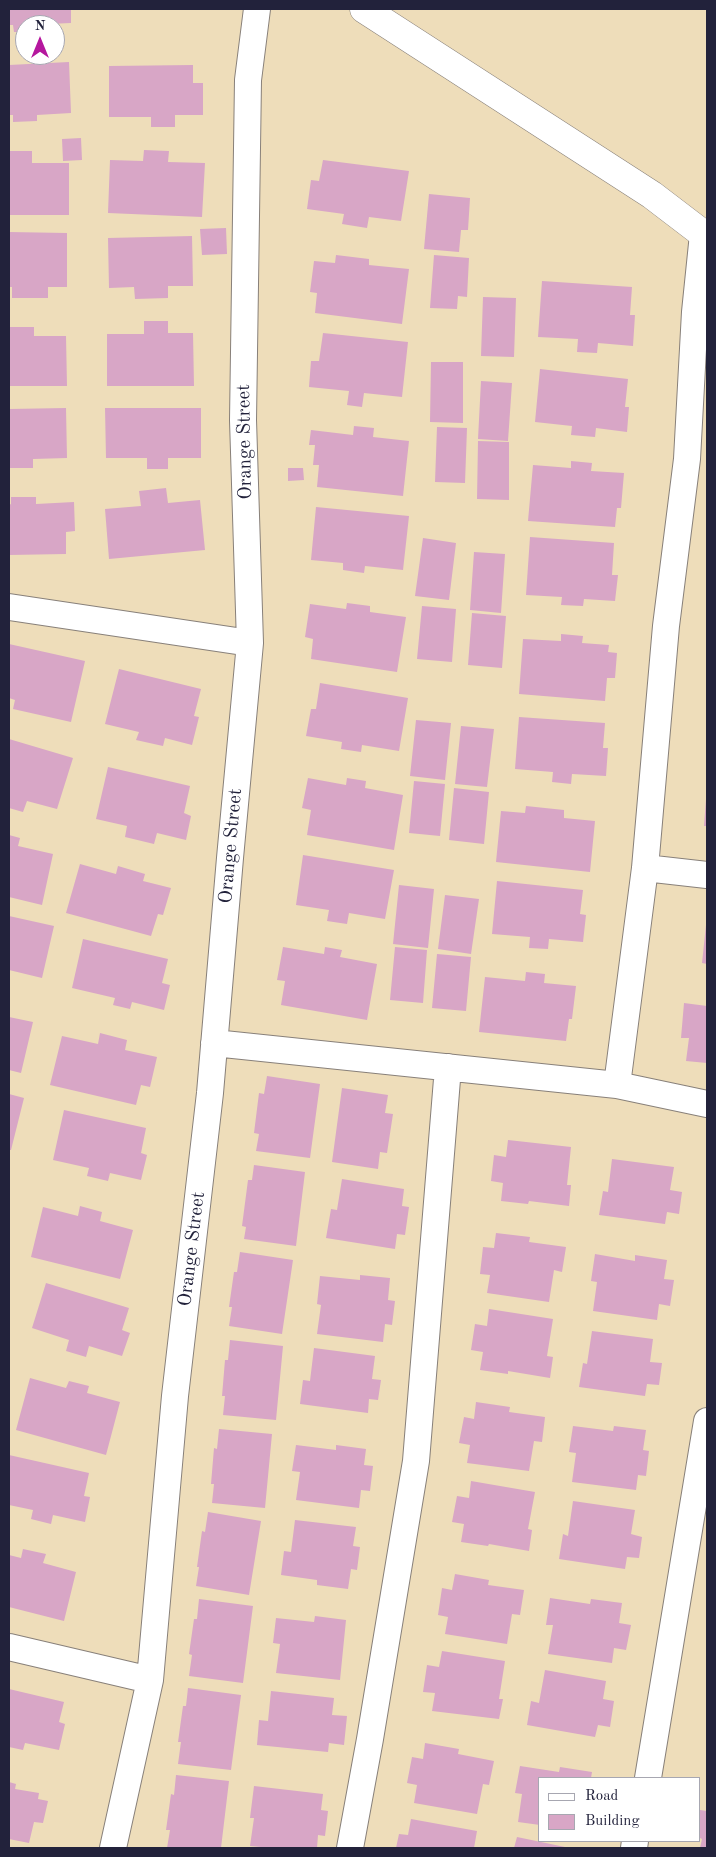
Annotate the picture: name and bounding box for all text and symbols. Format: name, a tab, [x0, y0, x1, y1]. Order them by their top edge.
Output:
north arrow	[15, 15, 65, 65]
text: N	[35, 19, 45, 33]
street label: Orange Street	[233, 384, 257, 500]
street label: Orange Street	[215, 788, 247, 904]
street label: Orange Street	[174, 1190, 210, 1308]
legend	[538, 1777, 701, 1842]
text: Road	[585, 1789, 618, 1804]
text: Building	[585, 1814, 640, 1829]

